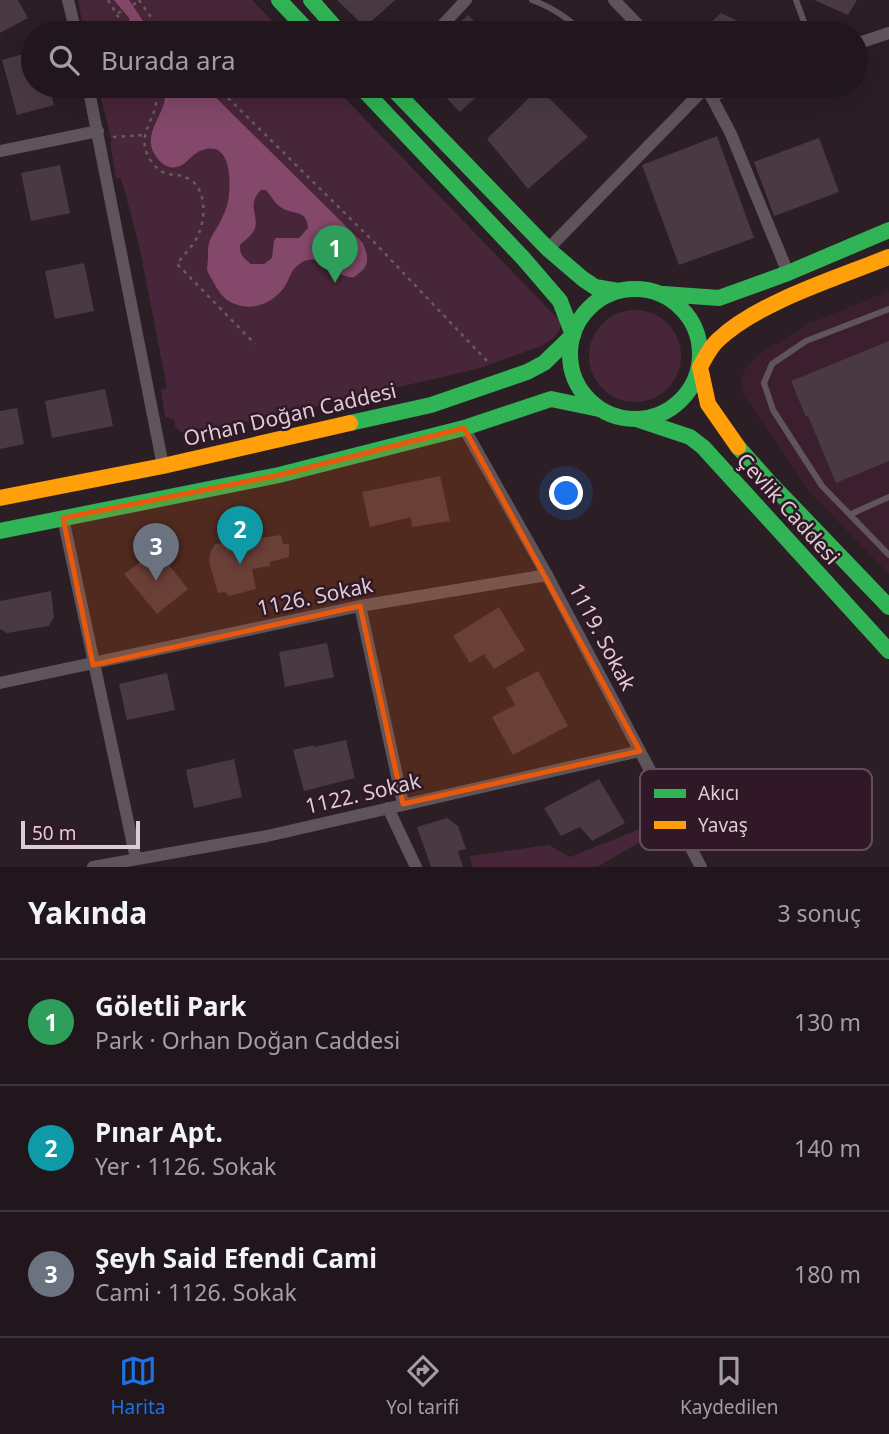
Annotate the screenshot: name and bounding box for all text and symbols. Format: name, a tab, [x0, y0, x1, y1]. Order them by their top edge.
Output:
search box	[21, 21, 868, 98]
icon: search	[45, 41, 83, 79]
text: Burada ara	[101, 42, 236, 78]
pin: 1	[312, 225, 358, 283]
street label: Orhan Doğan Caddesi	[181, 376, 399, 452]
street label: Çevlik Caddesi	[731, 447, 846, 570]
your location	[549, 476, 583, 510]
pin: 2	[217, 506, 263, 564]
pin: 3	[133, 523, 179, 581]
street label: 1126. Sokak	[254, 570, 376, 622]
street label: 1119. Sokak	[563, 578, 643, 696]
street label: 1122. Sokak	[302, 766, 424, 820]
legend	[640, 769, 872, 850]
text: Akıcı	[698, 780, 739, 806]
text: Yavaş	[698, 812, 748, 838]
scale bar	[21, 818, 140, 850]
text: 50 m	[32, 820, 76, 846]
text: Yakında	[28, 892, 147, 933]
text: 3 sonuç	[777, 897, 861, 929]
text: Göletli Park	[95, 988, 246, 1024]
text: 1	[44, 1006, 58, 1038]
text: 130 m	[794, 1006, 861, 1038]
text: Park · Orhan Doğan Caddesi	[95, 1024, 400, 1056]
text: Pınar Apt.	[95, 1114, 223, 1150]
text: 2	[44, 1132, 58, 1164]
text: 140 m	[794, 1132, 861, 1164]
text: Yer · 1126. Sokak	[95, 1150, 276, 1182]
text: Şeyh Said Efendi Cami	[95, 1240, 377, 1276]
text: 3	[44, 1258, 58, 1290]
text: 180 m	[794, 1258, 861, 1290]
text: Cami · 1126. Sokak	[95, 1276, 297, 1308]
tab: Harita	[110, 1352, 165, 1420]
tab: Yol tarifi	[386, 1352, 459, 1420]
tab: Kaydedilen	[680, 1352, 779, 1420]

